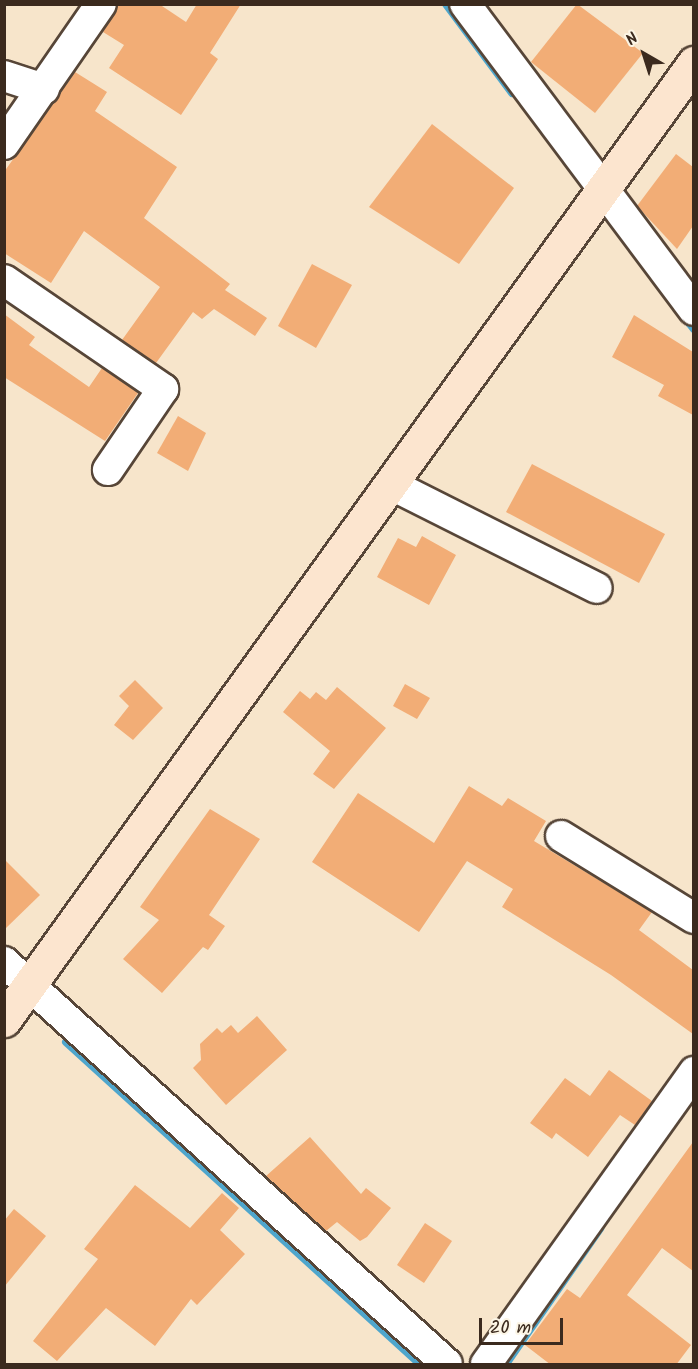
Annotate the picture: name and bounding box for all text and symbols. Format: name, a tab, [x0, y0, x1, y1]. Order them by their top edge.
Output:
north arrow	[614, 24, 674, 84]
text: N	[621, 27, 644, 53]
scale bar	[482, 1306, 566, 1344]
text: 20 m	[490, 1314, 531, 1343]

